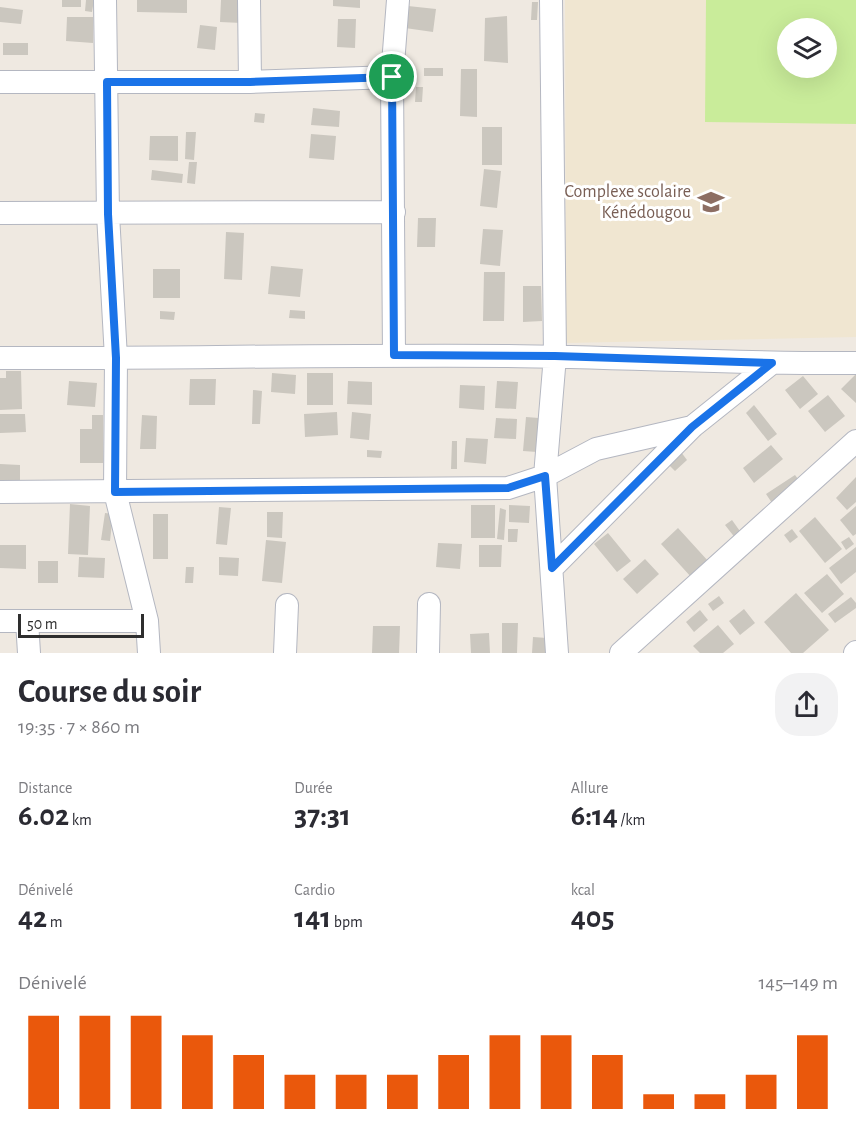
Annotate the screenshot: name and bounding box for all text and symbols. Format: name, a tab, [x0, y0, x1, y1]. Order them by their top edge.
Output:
map controls	[777, 18, 837, 78]
button: layers	[777, 18, 837, 78]
pin	[366, 51, 417, 102]
icon: arrive	[375, 60, 408, 93]
place label: Complexe scolaire Kénédougou	[565, 183, 691, 222]
school or university icon: Complexe scolaire Kénédougou	[696, 187, 726, 217]
scale bar	[18, 611, 144, 638]
text: 50 m	[27, 616, 58, 632]
button: share	[775, 673, 838, 736]
text: Course du soir	[18, 676, 201, 709]
text: 19:35 · 7 × 860 m	[18, 717, 140, 737]
text: Distance	[18, 780, 72, 796]
text: Durée	[294, 780, 333, 796]
text: Allure	[571, 780, 608, 796]
text: 6.02	[18, 801, 69, 831]
text: 37:31	[294, 801, 351, 831]
text: 6:14	[571, 801, 618, 831]
text: km	[69, 812, 92, 828]
text: /km	[618, 812, 645, 828]
text: Dénivelé	[18, 882, 73, 898]
text: Cardio	[294, 882, 335, 898]
text: kcal	[571, 882, 595, 898]
text: 42	[18, 903, 47, 933]
text: 141	[294, 903, 331, 933]
text: 405	[571, 903, 614, 933]
text: m	[47, 914, 63, 930]
text: bpm	[331, 914, 363, 930]
text: Dénivelé	[18, 973, 87, 993]
text: 145–149 m	[758, 973, 838, 993]

